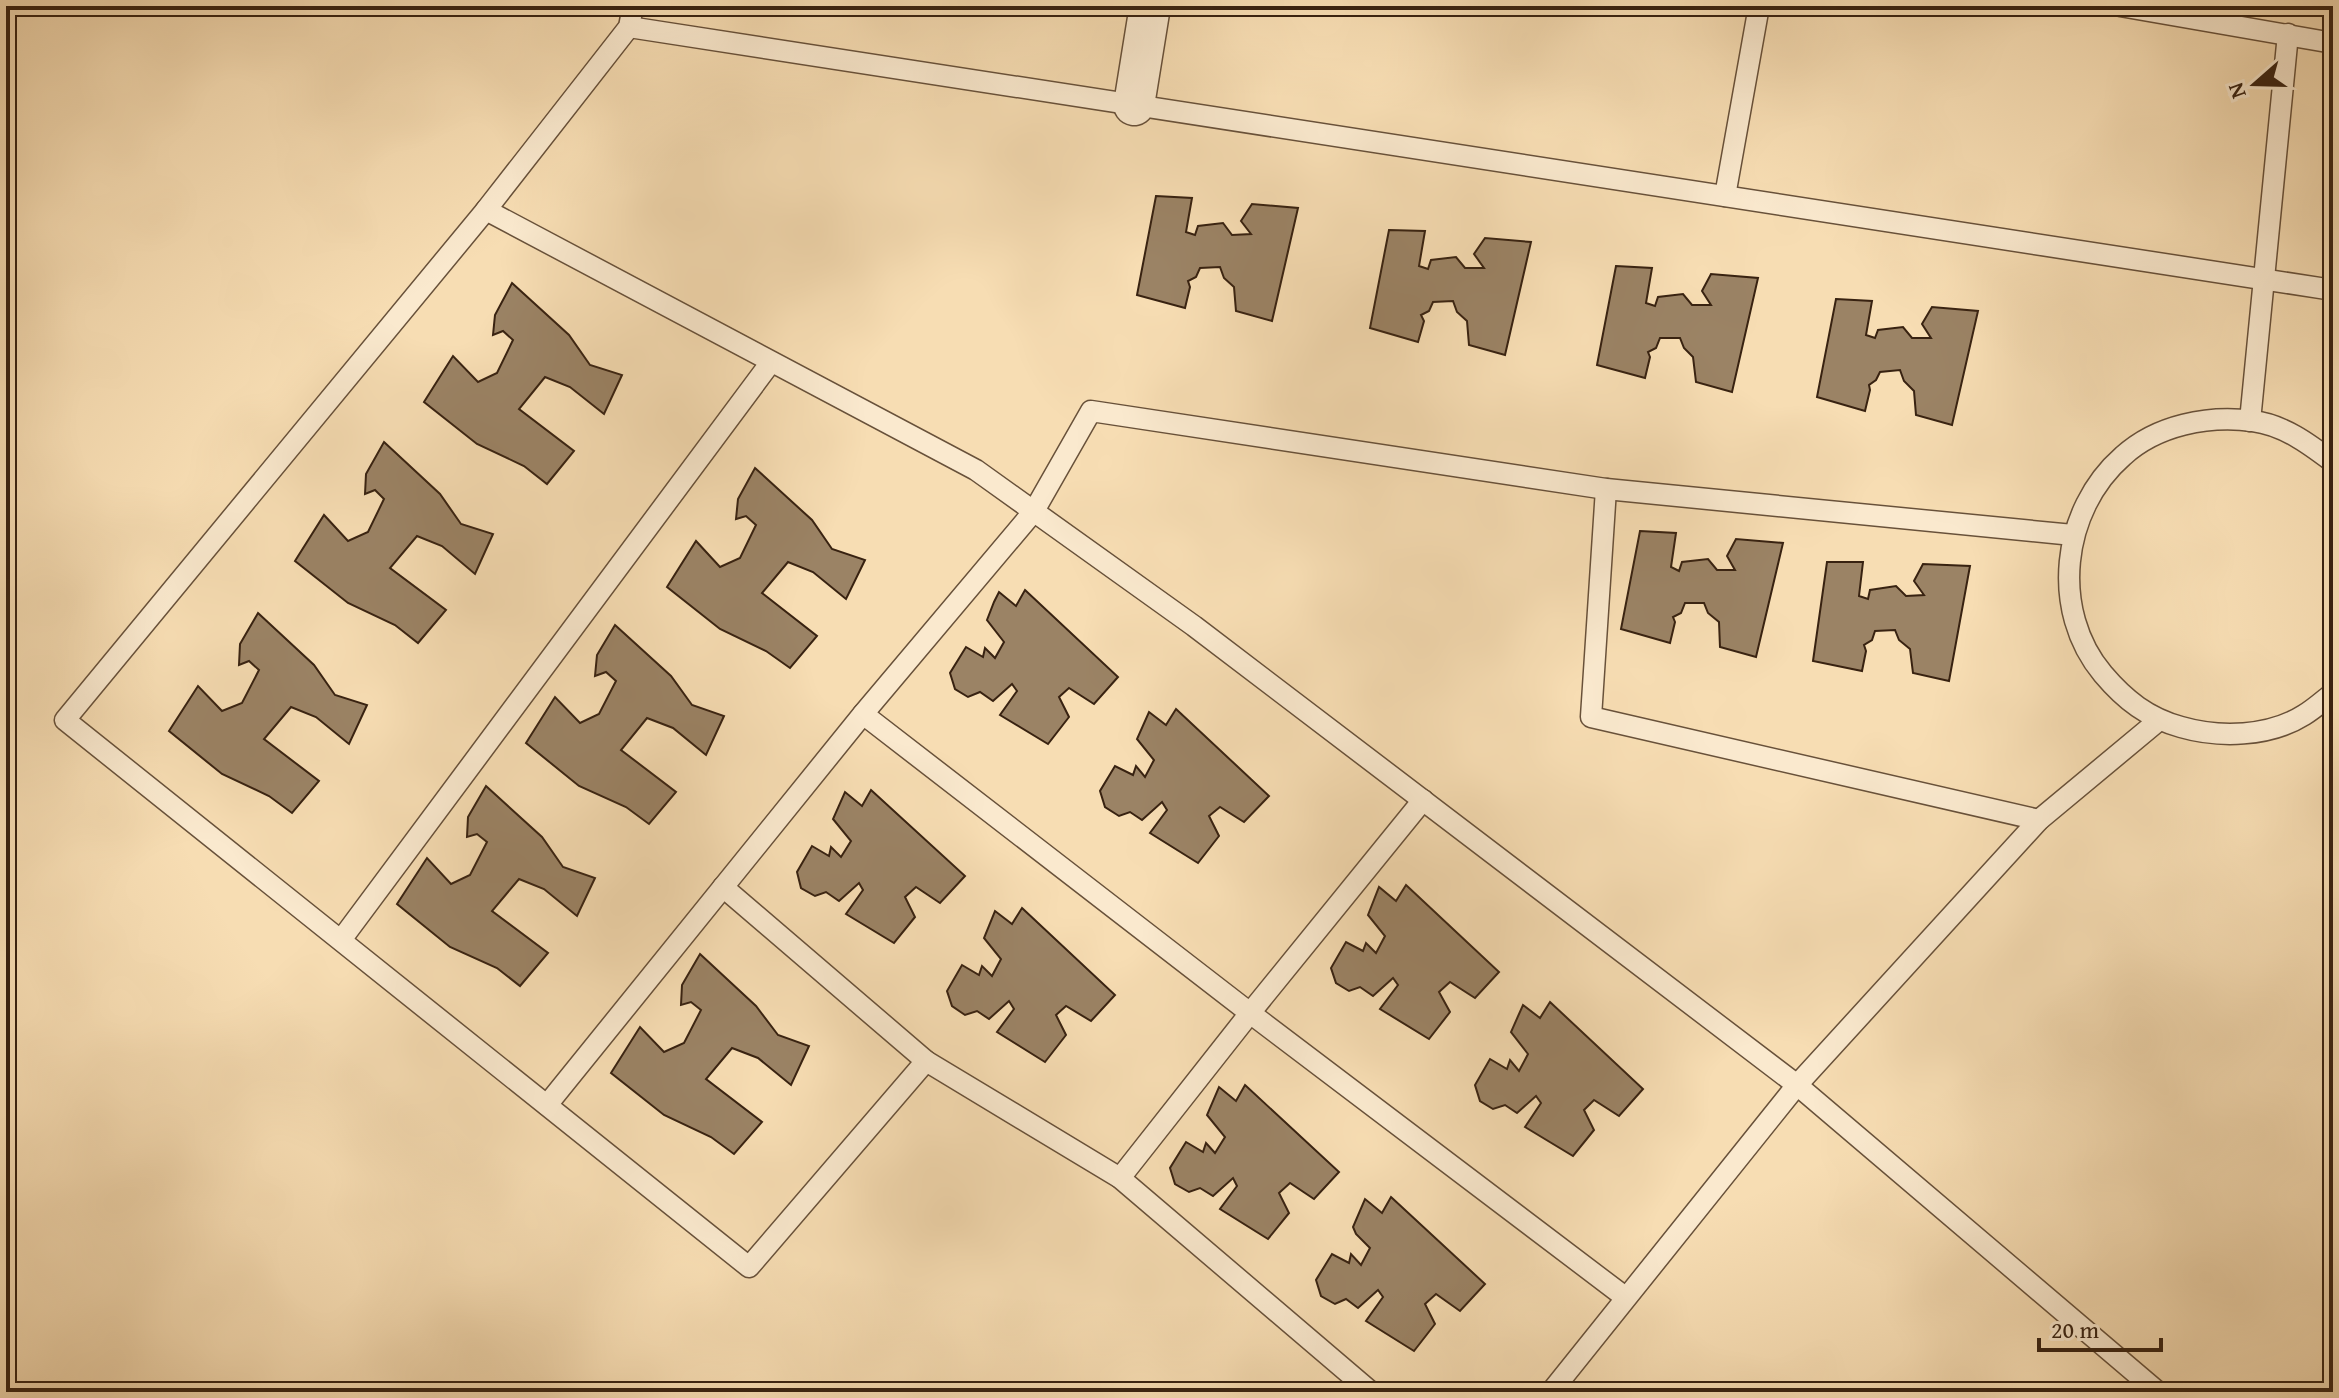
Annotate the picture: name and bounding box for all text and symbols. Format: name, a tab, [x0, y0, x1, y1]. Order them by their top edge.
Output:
north arrow	[2215, 44, 2295, 124]
text: N	[2219, 78, 2254, 103]
scale bar	[2039, 1302, 2161, 1352]
text: 20 m	[2051, 1312, 2099, 1347]

